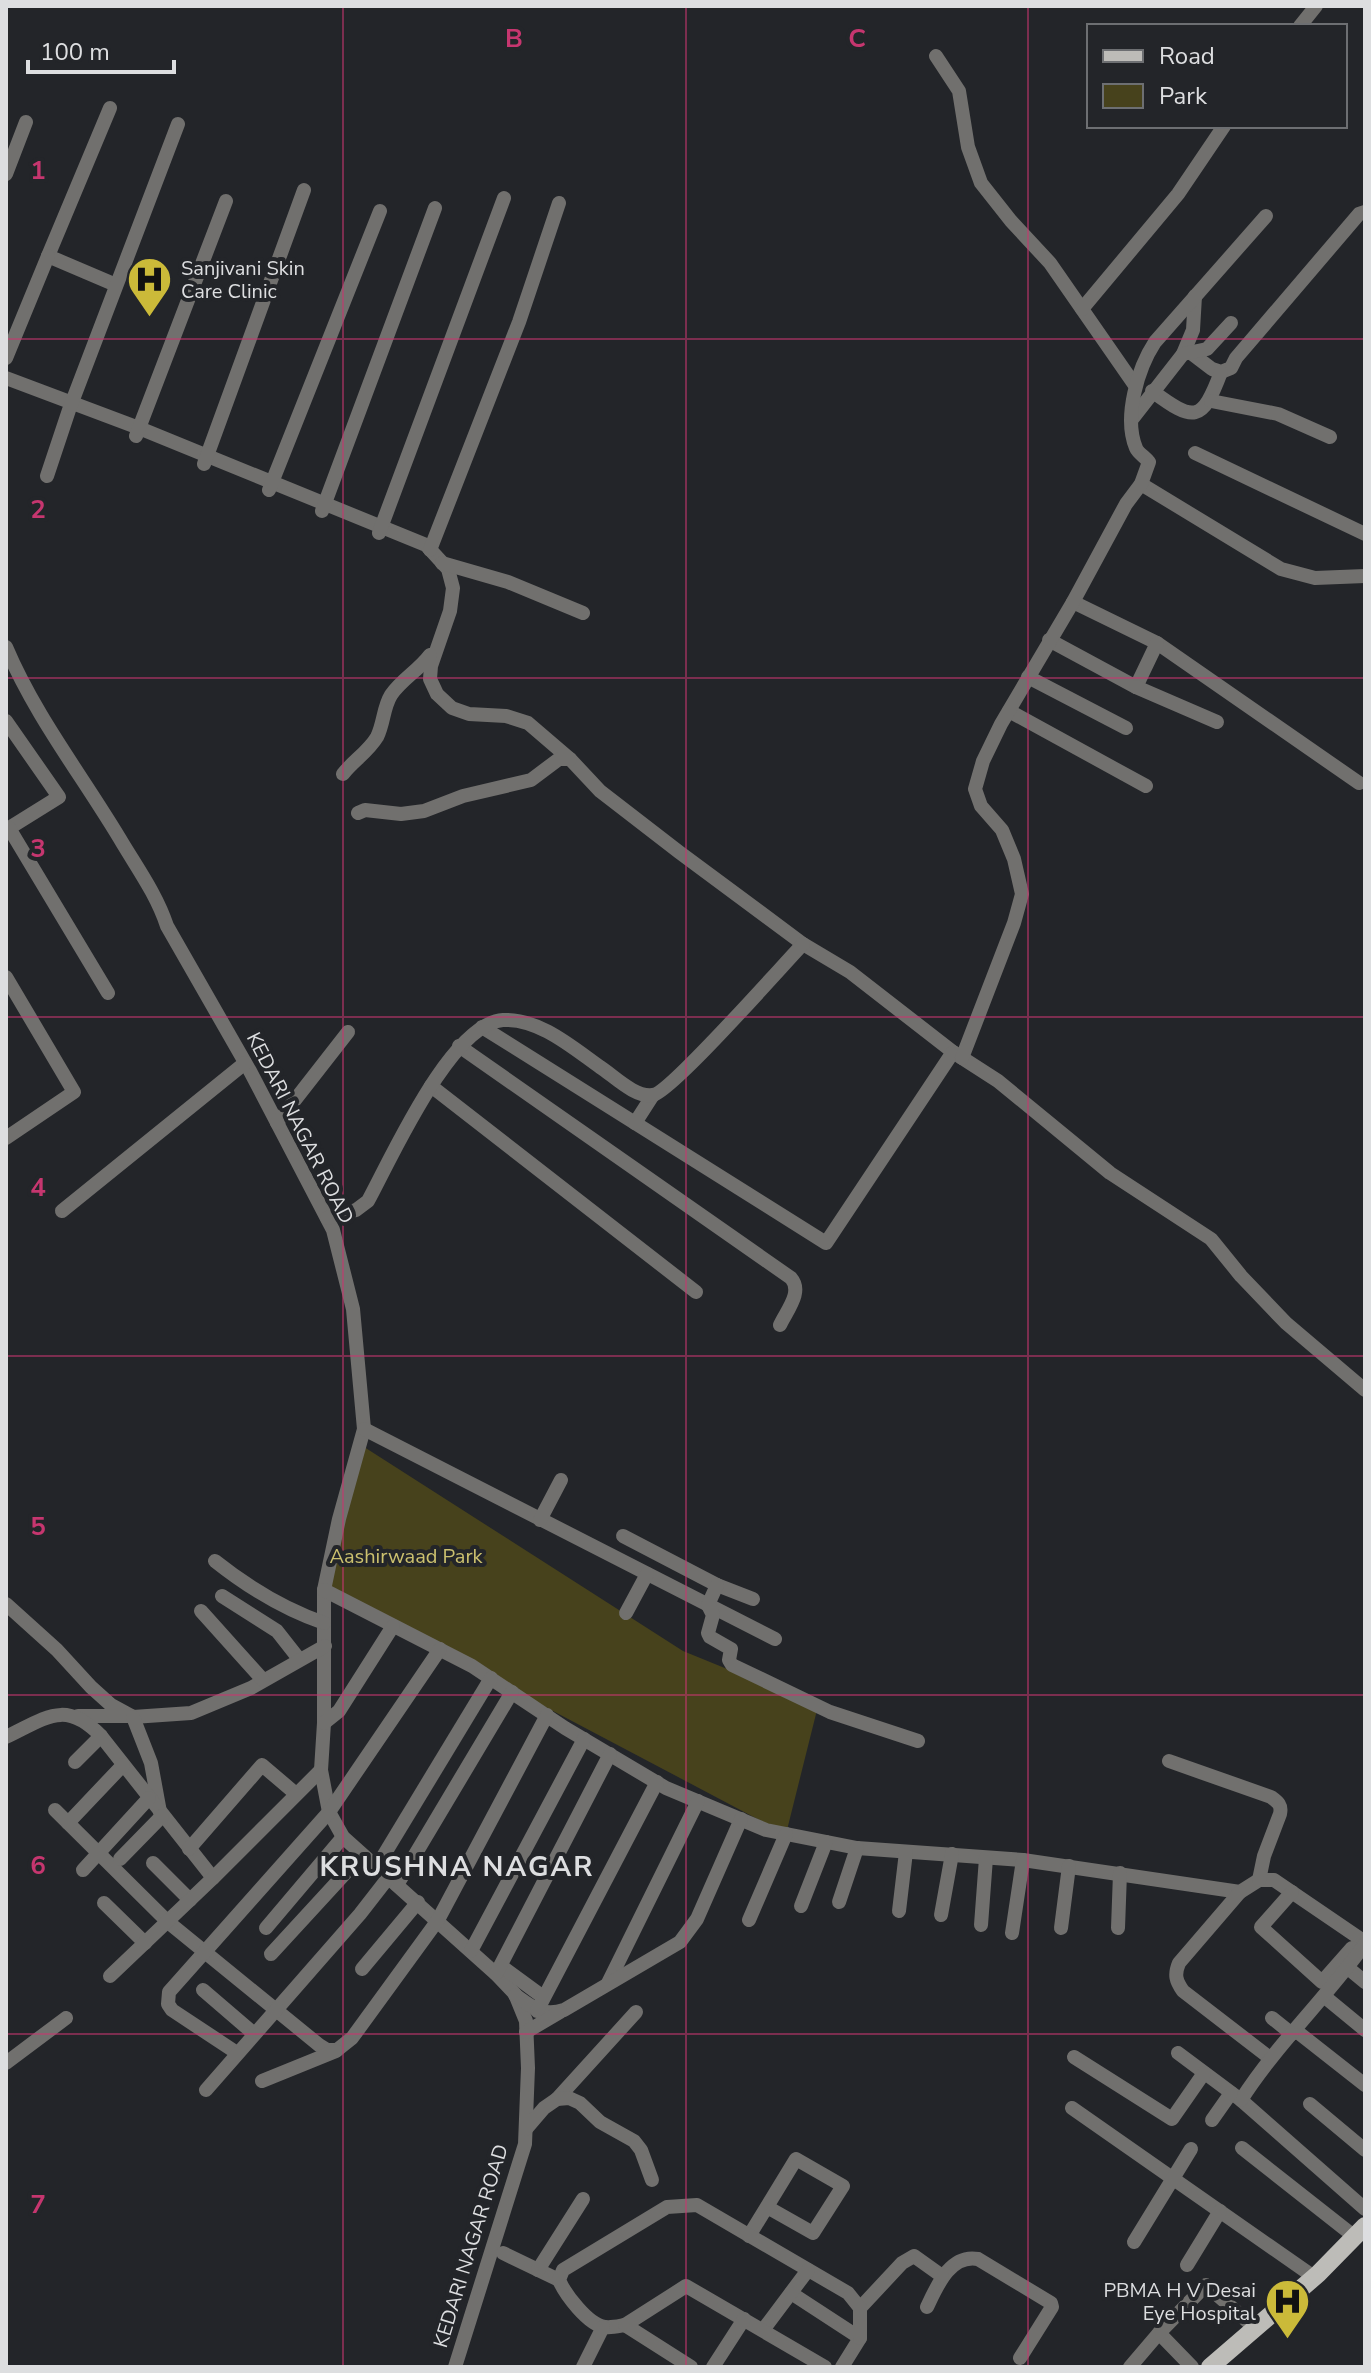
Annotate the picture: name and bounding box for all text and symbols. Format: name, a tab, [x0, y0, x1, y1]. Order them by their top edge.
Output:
text: B	[505, 21, 523, 56]
text: C	[848, 21, 866, 56]
scale bar	[28, 24, 174, 74]
legend	[1087, 24, 1347, 128]
text: 100 m	[40, 36, 110, 68]
text: Road	[1159, 40, 1215, 72]
text: Park	[1159, 80, 1208, 112]
text: 1	[30, 153, 46, 188]
place label: Sanjivani Skin Care Clinic	[181, 255, 305, 305]
hospital icon: Sanjivani Skin Care Clinic	[126, 256, 174, 319]
text: 2	[30, 492, 46, 527]
text: 3	[30, 831, 46, 866]
street label: KEDARI NAGAR ROAD	[240, 1028, 360, 1228]
text: 4	[30, 1170, 46, 1205]
text: 5	[30, 1509, 46, 1544]
park label: Aashirwaad Park	[329, 1543, 484, 1570]
text: 6	[30, 1848, 46, 1883]
district label: KRUSHNA NAGAR	[319, 1848, 595, 1886]
street label: KEDARI NAGAR ROAD	[427, 2141, 515, 2351]
text: 7	[30, 2187, 46, 2222]
place label: PBMA H V Desai Eye Hospital	[1103, 2277, 1256, 2327]
hospital icon: PBMA H V Desai Eye Hospital	[1263, 2277, 1311, 2340]

